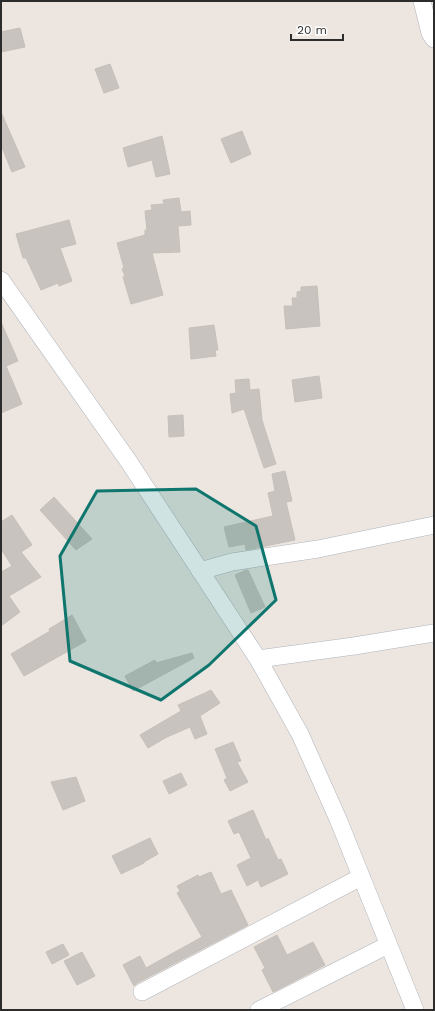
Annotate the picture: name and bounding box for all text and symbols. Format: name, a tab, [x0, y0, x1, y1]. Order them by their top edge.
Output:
scale bar	[291, 16, 343, 42]
text: 20 m	[297, 23, 327, 37]

